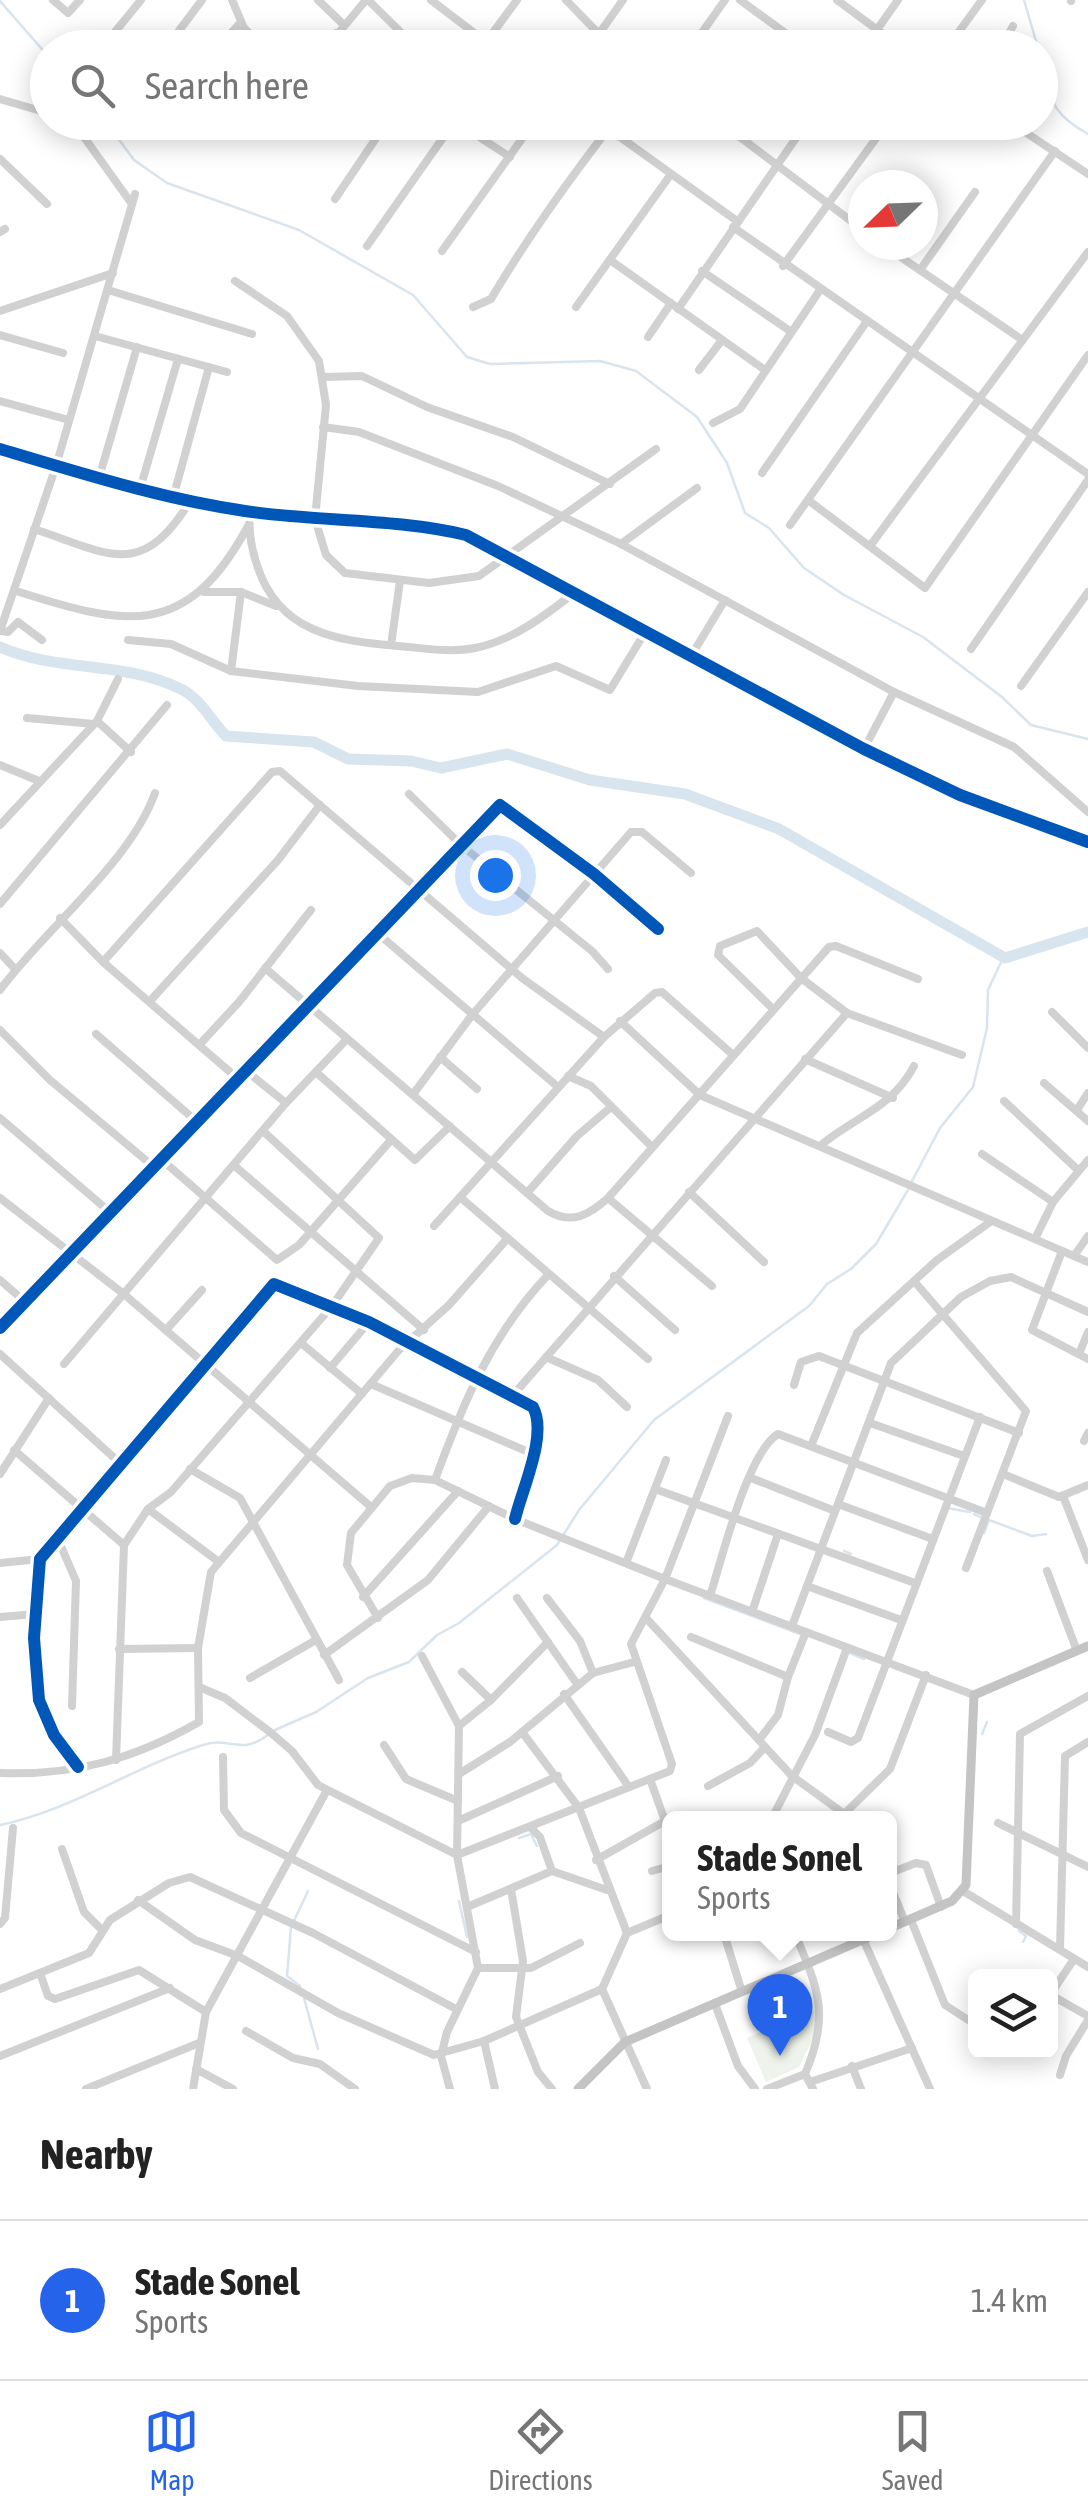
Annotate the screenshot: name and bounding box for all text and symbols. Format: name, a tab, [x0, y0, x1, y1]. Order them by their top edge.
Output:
search box	[30, 30, 1058, 140]
icon: search	[65, 58, 120, 113]
text: Search here	[145, 64, 309, 107]
north arrow	[848, 170, 938, 260]
your location	[470, 850, 521, 901]
popup	[662, 1811, 897, 1941]
text: Stade Sonel	[697, 1836, 862, 1879]
text: Sports	[697, 1879, 770, 1916]
map controls	[968, 1969, 1058, 2059]
button: layers	[968, 1969, 1058, 2059]
pin: 1	[748, 1974, 812, 2056]
text: Nearby	[40, 2130, 153, 2178]
text: Stade Sonel	[135, 2260, 300, 2303]
text: 1	[65, 2282, 80, 2319]
text: 1.4 km	[971, 2282, 1048, 2319]
text: Sports	[135, 2303, 208, 2340]
tab: Map	[144, 2404, 199, 2496]
tab: Directions	[488, 2404, 593, 2496]
tab: Saved	[882, 2404, 944, 2496]

